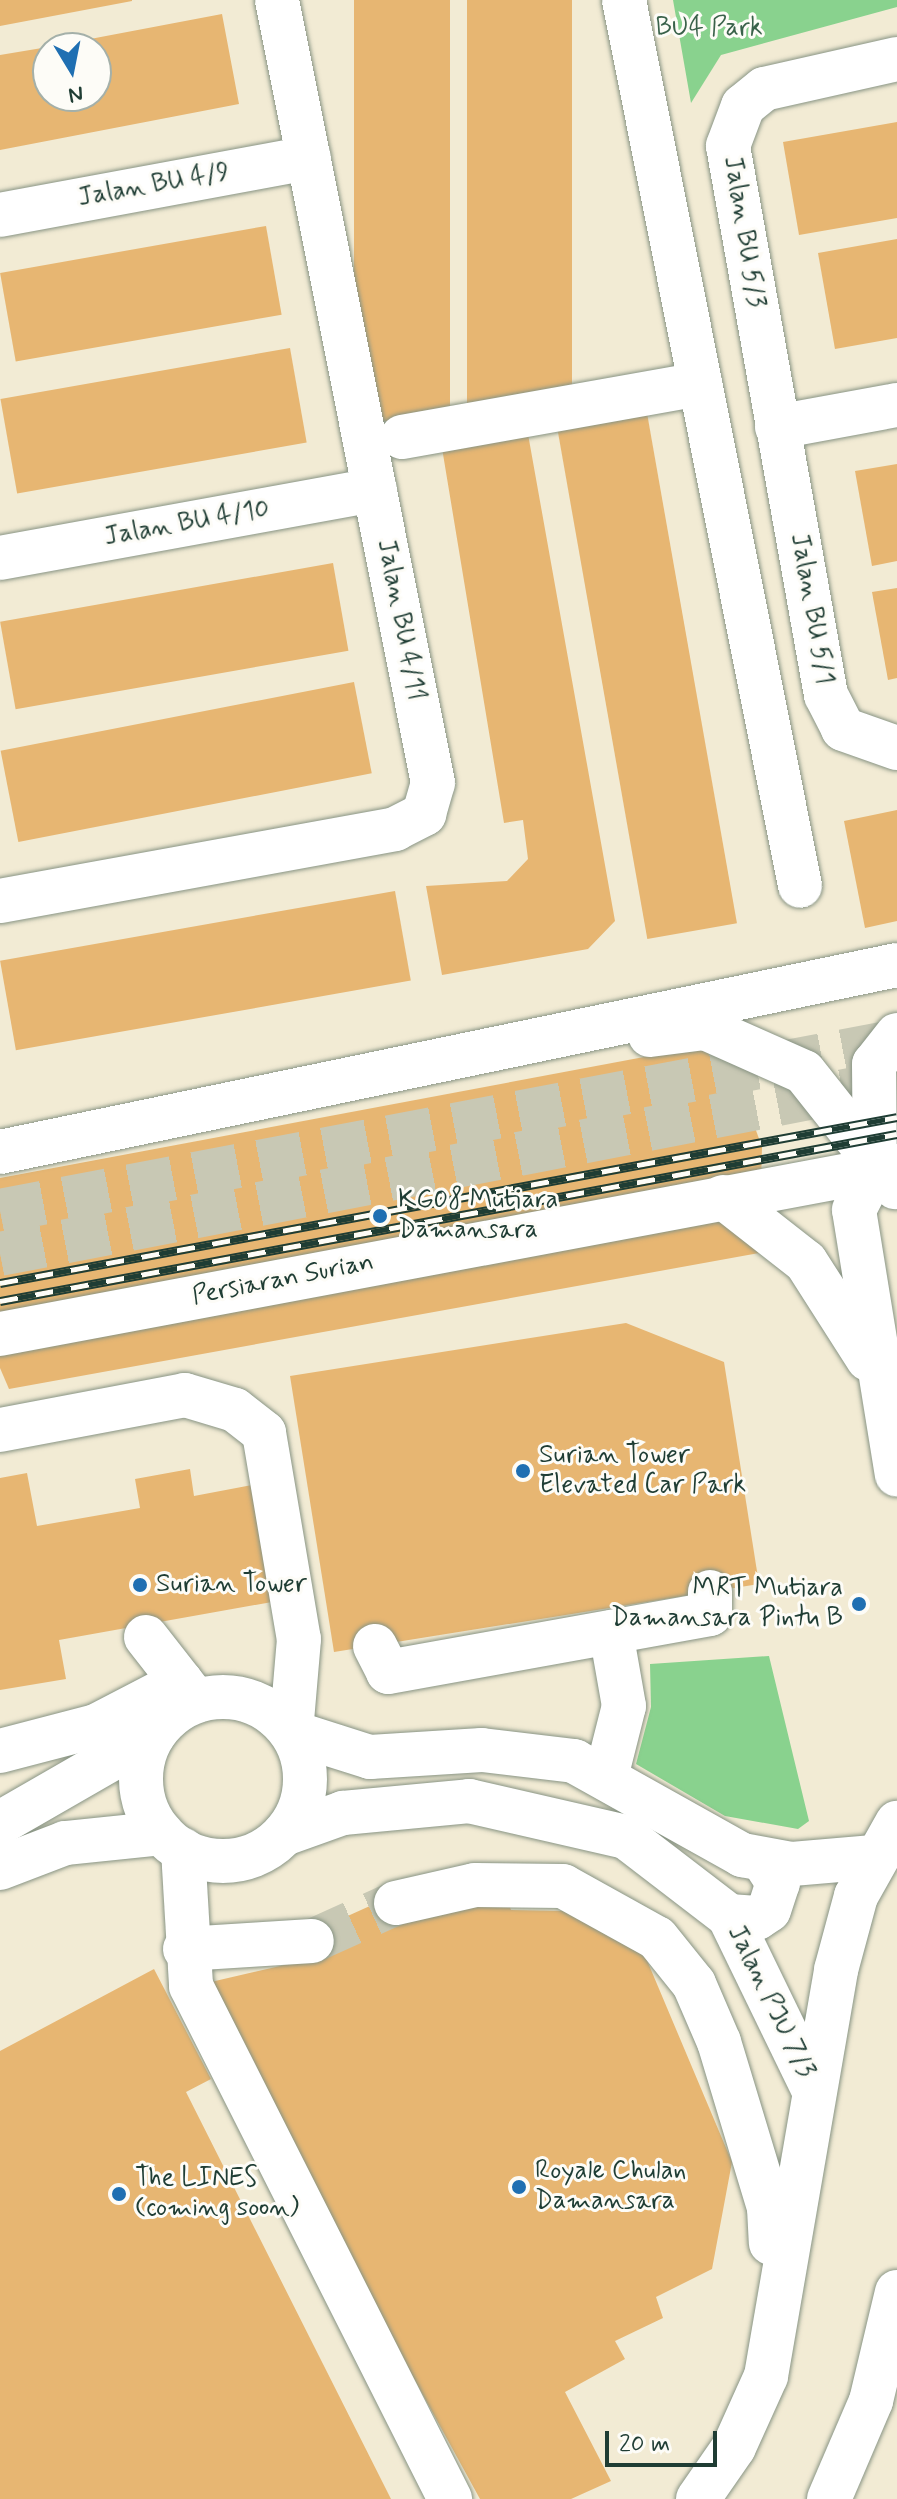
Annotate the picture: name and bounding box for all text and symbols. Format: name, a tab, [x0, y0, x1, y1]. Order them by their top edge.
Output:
park label: BU4 Park	[655, 13, 763, 45]
north arrow	[32, 32, 112, 112]
text: N	[66, 79, 85, 109]
street label: Jalan BU 5/3	[716, 154, 770, 310]
street label: Jalan BU 4/9	[75, 157, 233, 215]
street label: Jalan BU 4/10	[102, 494, 272, 554]
street label: Jalan BU 5/1	[782, 531, 840, 687]
street label: Jalan BU 4/11	[369, 536, 431, 704]
place label: KG08 Mutiara Damansara	[398, 1185, 558, 1246]
marker: KG08 Mutiara Damansara	[369, 1205, 391, 1227]
street label: Persiaran Surian	[185, 1246, 381, 1314]
place label: Surian Tower Elevated Car Park	[539, 1440, 746, 1502]
marker: Surian Tower Elevated Car Park	[514, 1462, 532, 1480]
place label: Surian Tower	[156, 1569, 307, 1601]
place label: MRT Mutiara Damansara Pintu B	[612, 1573, 843, 1634]
marker: Surian Tower	[131, 1576, 149, 1594]
marker: MRT Mutiara Damansara Pintu B	[850, 1595, 868, 1613]
street label: Jalan PJU 7/3	[720, 1921, 820, 2083]
place label: Royale Chulan Damansara	[535, 2156, 686, 2218]
place label: The LINES (coming soon)	[135, 2163, 293, 2224]
marker: Royale Chulan Damansara	[510, 2178, 528, 2196]
marker: The LINES (coming soon)	[110, 2185, 128, 2203]
scale bar	[609, 2415, 721, 2465]
text: 20 m	[619, 2429, 670, 2460]

